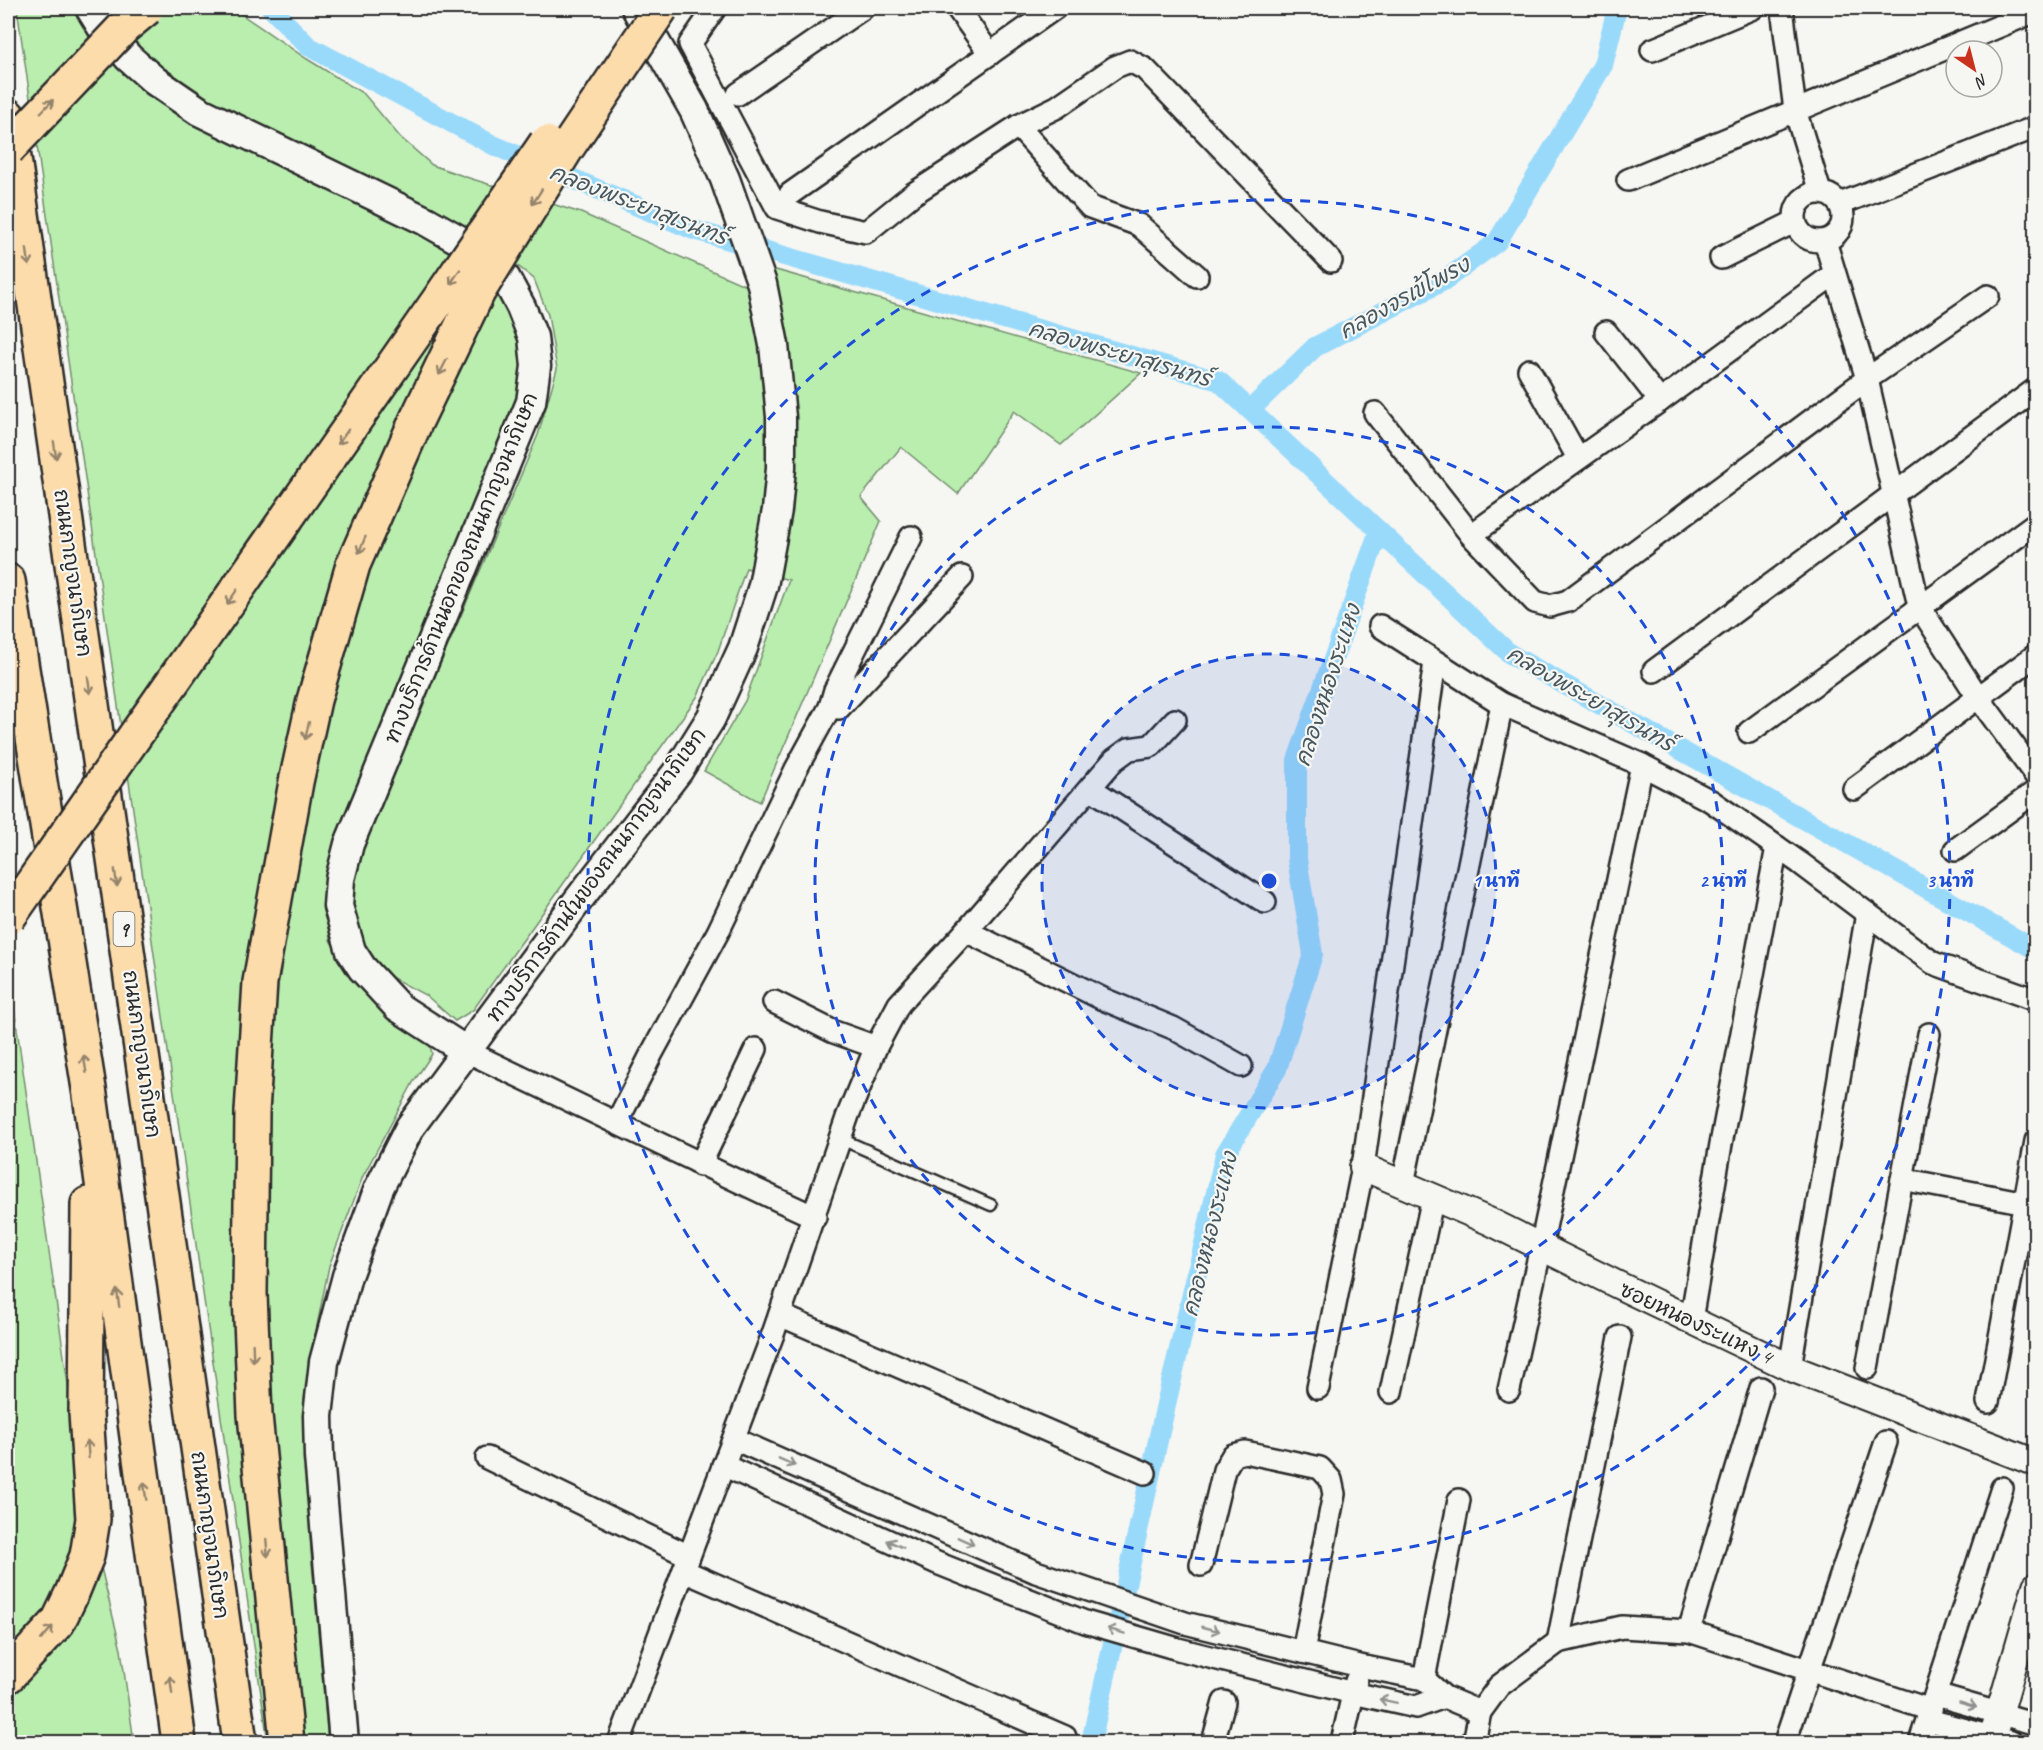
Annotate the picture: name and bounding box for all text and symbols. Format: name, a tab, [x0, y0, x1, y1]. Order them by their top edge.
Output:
north arrow	[1944, 39, 2004, 99]
text: N	[1970, 69, 1992, 93]
one-way arrow	[40, 99, 54, 114]
water label: คลองพระยาสุเรนทร์	[545, 157, 737, 256]
one-way arrow	[530, 188, 542, 205]
one-way arrow	[22, 247, 33, 267]
water label: คลองจรเข้โพรง	[1334, 248, 1477, 345]
one-way arrow	[448, 268, 461, 285]
water label: คลองพระยาสุเรนทร์	[1025, 314, 1220, 397]
one-way arrow	[437, 358, 449, 375]
street label: ทางบริการด้านนอกของถนนกาญจนาภิเษก	[378, 389, 544, 747]
one-way arrow	[337, 428, 349, 444]
one-way arrow	[50, 440, 61, 460]
street label: ถนนกาญจนาภิเษก	[48, 487, 98, 659]
one-way arrow	[356, 535, 367, 553]
one-way arrow	[226, 588, 238, 604]
water label: คลองหนองระแหง	[1289, 599, 1368, 770]
water label: คลองพระยาสุเรนทร์	[1501, 639, 1685, 763]
one-way arrow	[83, 675, 94, 694]
one-way arrow	[301, 722, 313, 741]
street label: ทางบริการด้านในของถนนกาญจนาภิเษก	[480, 723, 712, 1027]
one-way arrow	[111, 868, 122, 888]
text: 1 นาที	[1472, 869, 1520, 892]
text: 2 นาที	[1699, 869, 1747, 892]
text: 3 นาที	[1926, 869, 1974, 892]
centre of rings	[1259, 871, 1279, 891]
road number: 9	[114, 912, 134, 946]
street label: ถนนกาญจนาภิเษก	[117, 968, 167, 1140]
one-way arrow	[79, 1054, 90, 1074]
water label: คลองหนองระแหง	[1176, 1147, 1244, 1319]
street label: ซอยหนองระแหง 4	[1616, 1276, 1779, 1371]
one-way arrow	[113, 1289, 124, 1309]
one-way arrow	[247, 1343, 258, 1363]
one-way arrow	[83, 1440, 94, 1460]
street label: ถนนกาญจนาภิเษก	[185, 1449, 235, 1621]
one-way arrow	[778, 1457, 796, 1469]
one-way arrow	[139, 1482, 150, 1502]
one-way arrow	[956, 1536, 974, 1547]
one-way arrow	[262, 1537, 273, 1557]
one-way arrow	[887, 1537, 905, 1549]
one-way arrow	[1202, 1624, 1221, 1636]
one-way arrow	[1107, 1625, 1126, 1636]
one-way arrow	[40, 1626, 54, 1641]
one-way arrow	[166, 1675, 177, 1695]
one-way arrow	[1379, 1695, 1399, 1706]
one-way arrow	[1958, 1700, 1977, 1711]

